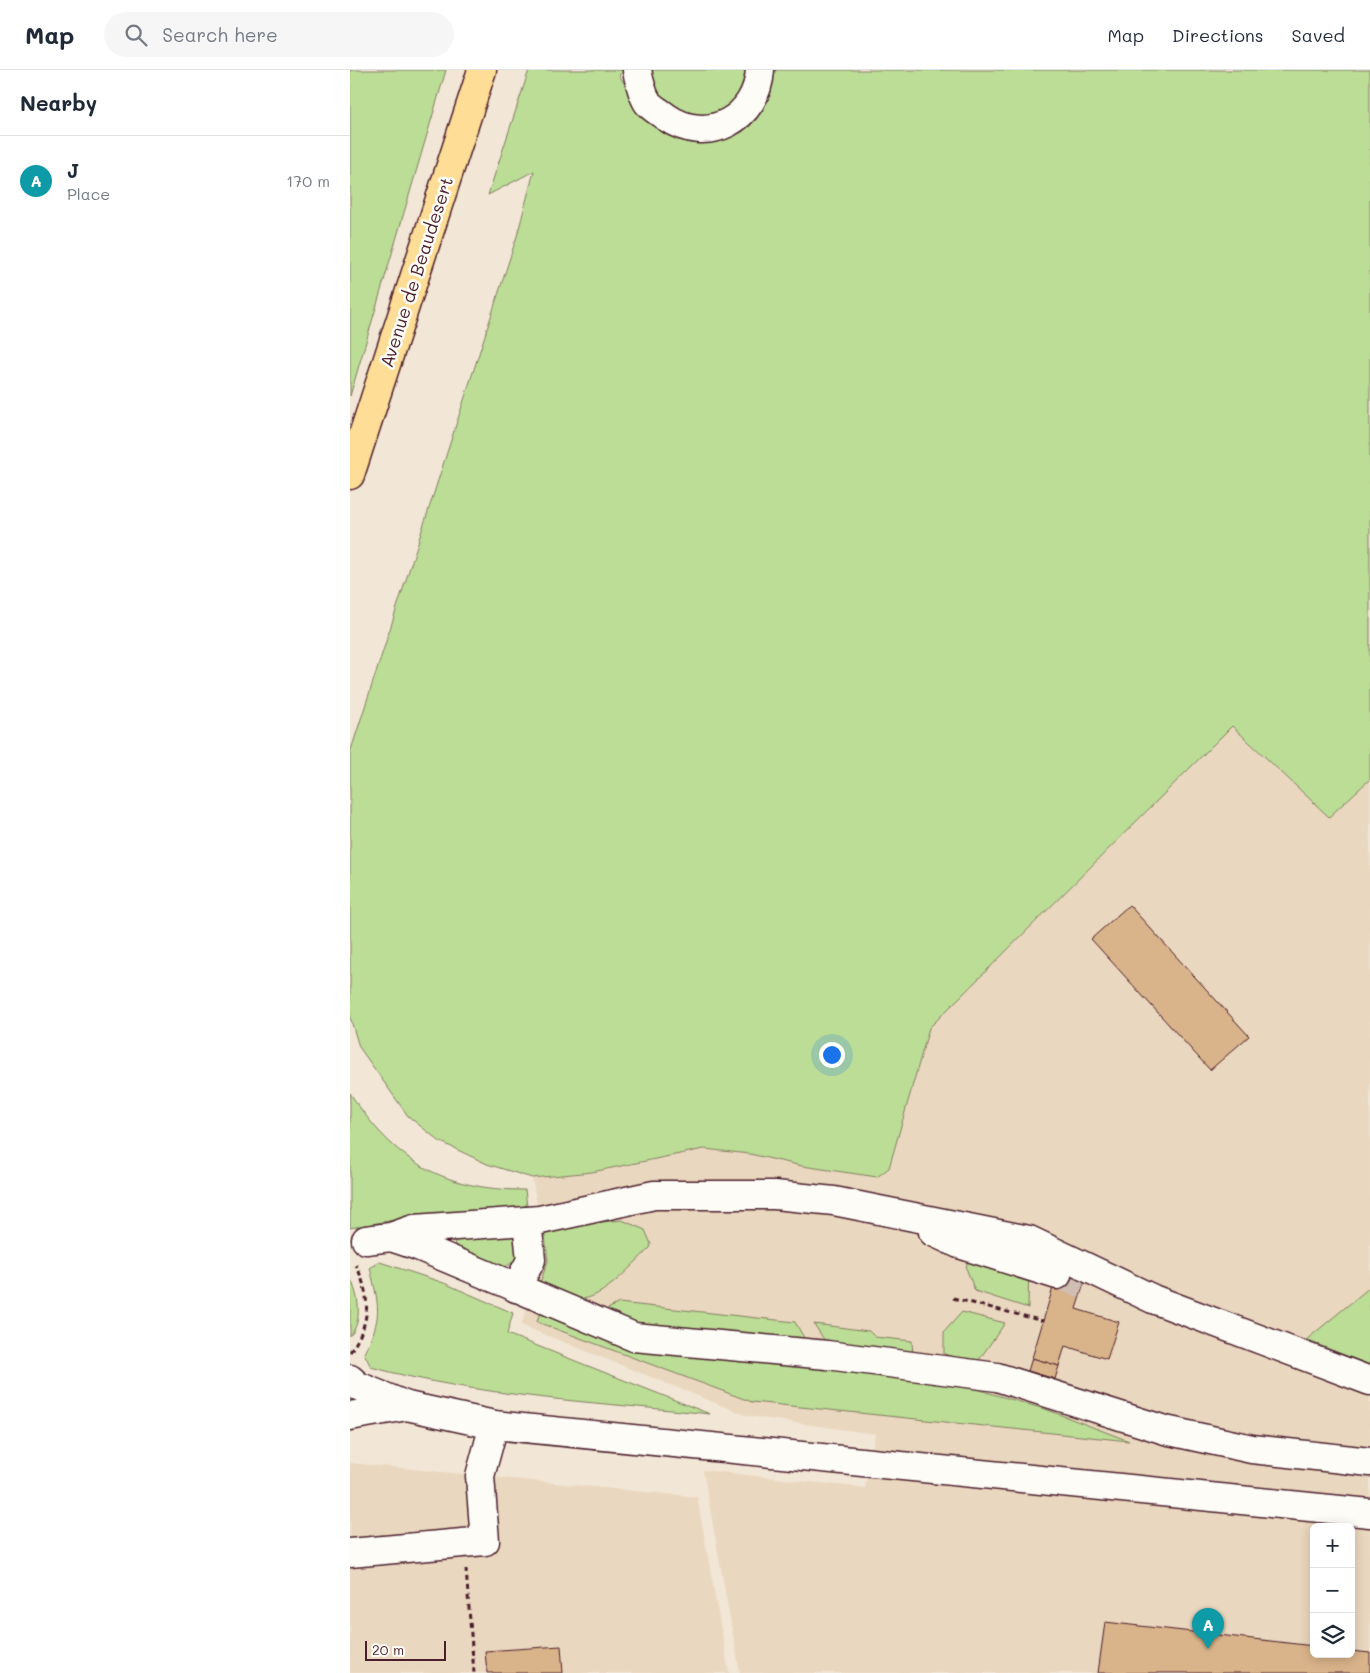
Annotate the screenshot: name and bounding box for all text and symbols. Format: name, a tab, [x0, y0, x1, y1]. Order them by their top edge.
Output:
search box	[104, 12, 454, 57]
text: Map	[25, 19, 74, 50]
icon: search	[122, 21, 150, 49]
text: Search here	[162, 22, 278, 47]
text: Map	[1107, 23, 1144, 47]
text: Directions	[1172, 23, 1264, 47]
text: Saved	[1292, 23, 1345, 47]
text: Nearby	[20, 89, 97, 116]
text: J	[67, 158, 80, 183]
text: A	[30, 170, 42, 191]
text: 170 m	[286, 170, 330, 191]
street label: Avenue de Beaudesert	[374, 174, 458, 370]
text: Place	[67, 183, 110, 204]
your location	[819, 1042, 845, 1068]
map controls	[1310, 1523, 1355, 1658]
button: +	[1310, 1523, 1355, 1568]
button: −	[1310, 1568, 1355, 1613]
pin: A	[1192, 1608, 1224, 1649]
button: layers	[1310, 1613, 1355, 1658]
scale bar	[365, 1638, 446, 1661]
text: 20 m	[372, 1640, 404, 1659]

